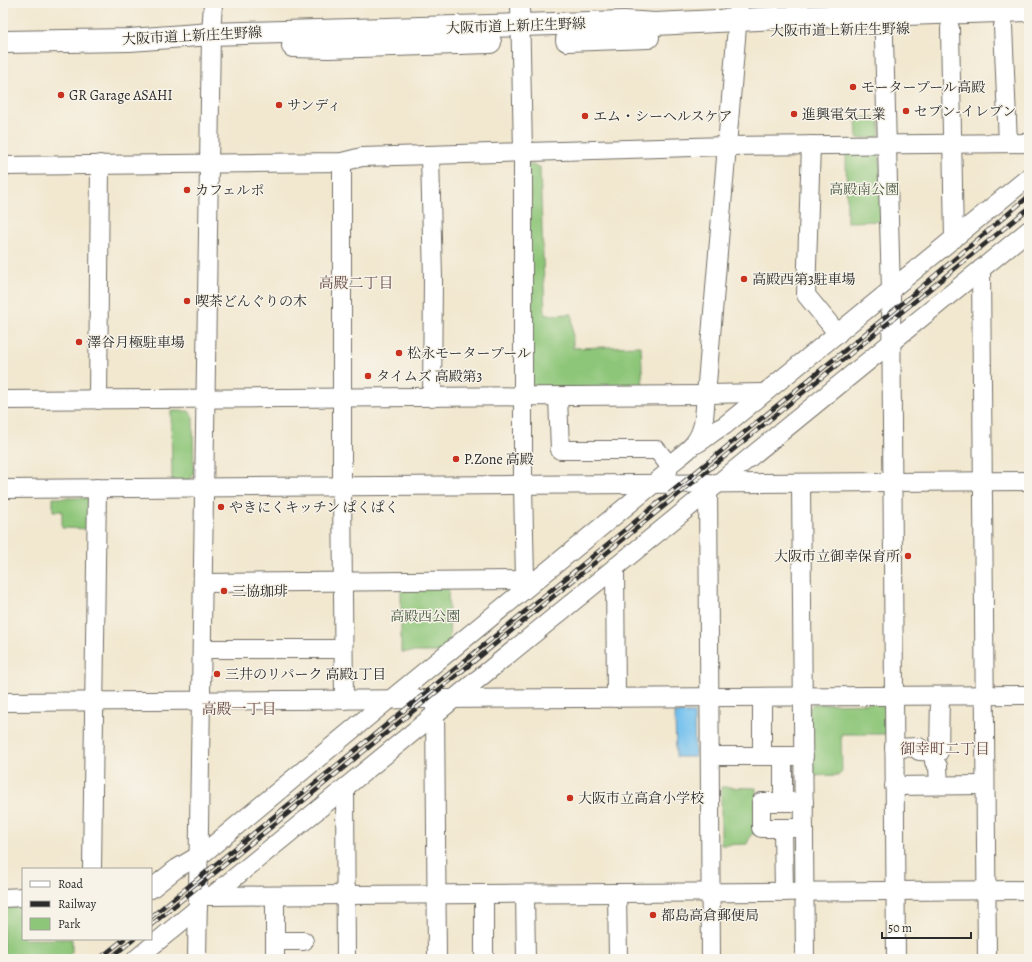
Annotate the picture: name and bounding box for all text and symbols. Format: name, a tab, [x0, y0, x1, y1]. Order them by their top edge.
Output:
street label: 大阪市道上新庄生野線	[446, 14, 586, 38]
street label: 大阪市道上新庄生野線	[770, 19, 910, 41]
street label: 大阪市道上新庄生野線	[122, 23, 262, 49]
place label: モータープール高殿	[861, 78, 985, 97]
marker: モータープール高殿	[848, 82, 858, 92]
place label: GR Garage ASAHI	[69, 86, 173, 105]
marker: GR Garage ASAHI	[56, 90, 66, 100]
place label: サンディ	[287, 96, 341, 115]
marker: サンディ	[274, 100, 284, 110]
place label: セブン-イレブン	[914, 102, 1016, 121]
place label: 進興電気工業	[802, 105, 886, 124]
marker: セブン-イレブン	[901, 106, 911, 116]
place label: エム・シーヘルスケア	[593, 107, 733, 126]
marker: 進興電気工業	[789, 109, 799, 119]
marker: エム・シーヘルスケア	[580, 111, 590, 121]
park label: 高殿南公園	[829, 180, 899, 199]
place label: カフェルポ	[195, 181, 264, 200]
marker: カフェルポ	[182, 185, 192, 195]
place label: 高殿西第3駐車場	[752, 270, 856, 289]
district label: 高殿二丁目	[318, 273, 394, 293]
marker: 高殿西第3駐車場	[739, 274, 749, 284]
place label: 喫茶どんぐりの木	[195, 292, 307, 311]
marker: 喫茶どんぐりの木	[182, 296, 192, 306]
place label: 澤谷月極駐車場	[87, 333, 185, 352]
marker: 澤谷月極駐車場	[74, 337, 84, 347]
place label: 松永モータープール	[407, 344, 531, 363]
marker: 松永モータープール	[394, 348, 404, 358]
place label: タイムズ 高殿第3	[376, 367, 482, 386]
marker: タイムズ 高殿第3	[363, 371, 373, 381]
place label: P.Zone 高殿	[464, 450, 534, 469]
marker: P.Zone 高殿	[451, 454, 461, 464]
place label: やきにくキッチン ぱくぱく	[229, 498, 399, 517]
marker: やきにくキッチン ぱくぱく	[216, 502, 226, 512]
place label: 大阪市立御幸保育所	[774, 547, 900, 566]
marker: 大阪市立御幸保育所	[903, 551, 913, 561]
place label: 三協珈琲	[232, 582, 288, 601]
marker: 三協珈琲	[219, 586, 229, 596]
park label: 高殿西公園	[390, 607, 460, 626]
place label: 三井のリパーク 高殿1丁目	[225, 665, 386, 684]
marker: 三井のリパーク 高殿1丁目	[212, 669, 222, 679]
district label: 高殿一丁目	[201, 699, 277, 719]
district label: 御幸町二丁目	[900, 739, 990, 759]
place label: 大阪市立高倉小学校	[578, 789, 704, 808]
marker: 大阪市立高倉小学校	[565, 793, 575, 803]
legend	[22, 868, 152, 940]
text: Road	[58, 876, 84, 892]
text: Railway	[58, 896, 97, 912]
place label: 都島高倉郵便局	[661, 906, 759, 925]
marker: 都島高倉郵便局	[648, 910, 658, 920]
scale bar	[882, 914, 971, 940]
text: Park	[58, 916, 81, 932]
text: 50 m	[888, 920, 912, 936]

